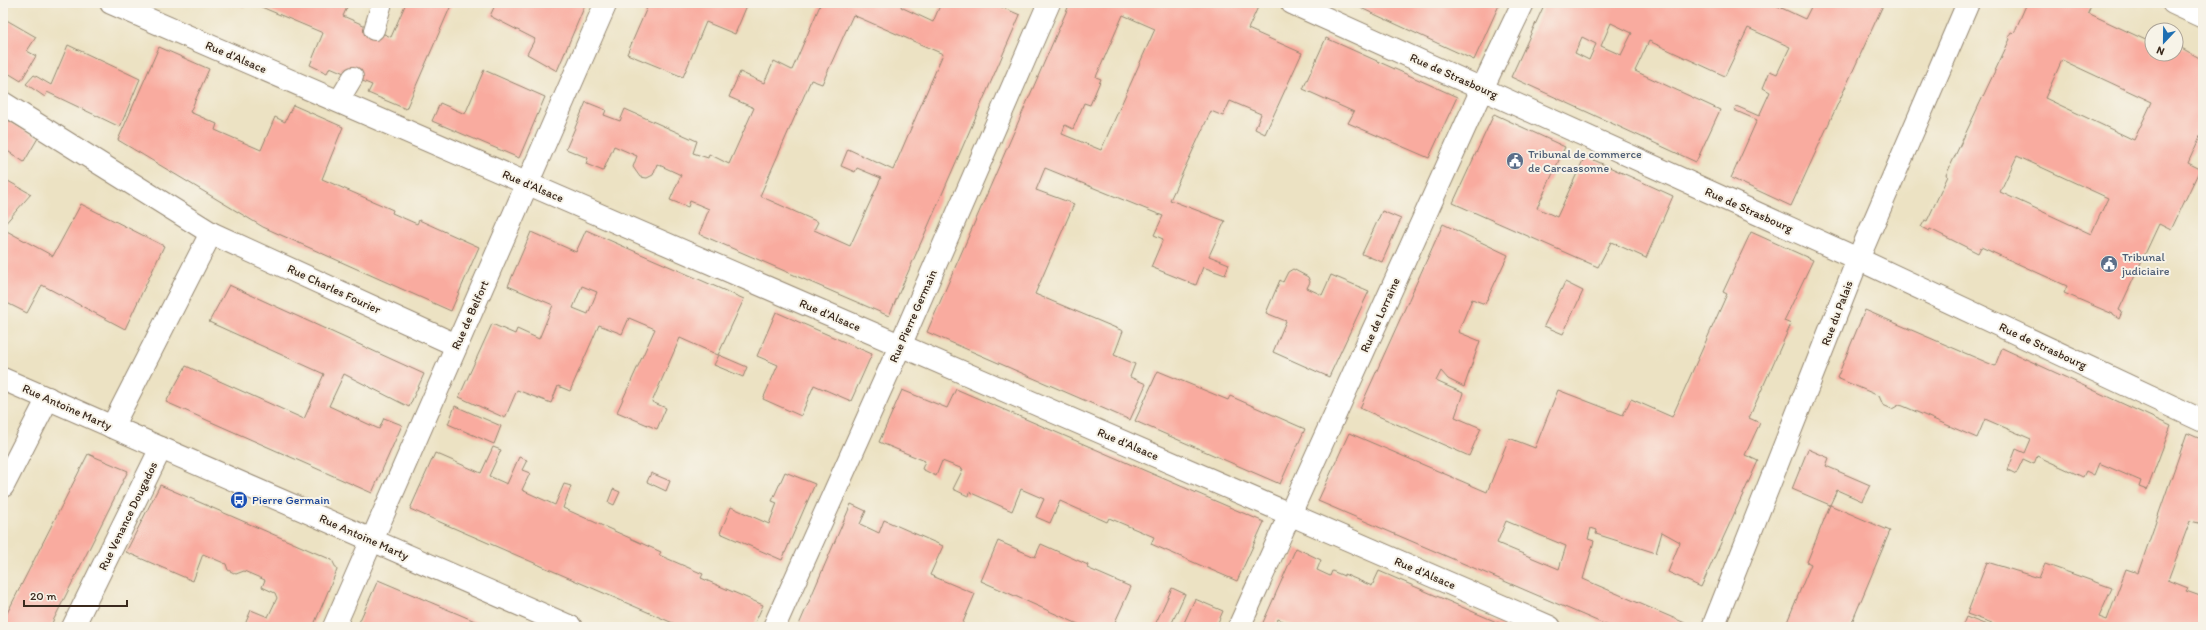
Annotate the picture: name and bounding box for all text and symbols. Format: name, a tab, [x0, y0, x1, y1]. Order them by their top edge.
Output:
north arrow	[2144, 22, 2184, 62]
street label: Rue d'Alsace	[203, 38, 269, 76]
text: N	[2155, 43, 2166, 58]
street label: Rue de Strasbourg	[1408, 50, 1501, 102]
place label: Tribunal de commerce de Carcassonne	[1528, 147, 1642, 175]
public building icon: Tribunal de commerce de Carcassonne	[1505, 151, 1525, 171]
street label: Rue d'Alsace	[500, 167, 566, 205]
street label: Rue de Strasbourg	[1703, 184, 1796, 236]
place label: Tribunal judiciaire	[2121, 250, 2170, 278]
public building icon: Tribunal judiciaire	[2099, 254, 2119, 274]
street label: Rue Charles Fourier	[285, 261, 383, 317]
street label: Rue Pierre Germain	[886, 267, 940, 365]
street label: Rue de Lorraine	[1357, 275, 1403, 355]
street label: Rue de Belfort	[449, 278, 492, 352]
street label: Rue du Palais	[1818, 278, 1856, 348]
street label: Rue d'Alsace	[797, 296, 863, 334]
street label: Rue de Strasbourg	[1997, 320, 2090, 373]
street label: Rue Antoine Marty	[20, 381, 114, 433]
street label: Rue d'Alsace	[1095, 425, 1161, 463]
street label: Rue Venance Dougados	[96, 459, 160, 573]
bus stop icon: Pierre Germain	[229, 490, 249, 510]
place label: Pierre Germain	[252, 493, 330, 507]
street label: Rue Antoine Marty	[317, 511, 411, 563]
street label: Rue d'Alsace	[1392, 554, 1458, 592]
scale bar	[24, 582, 127, 608]
text: 20 m	[30, 589, 57, 603]

